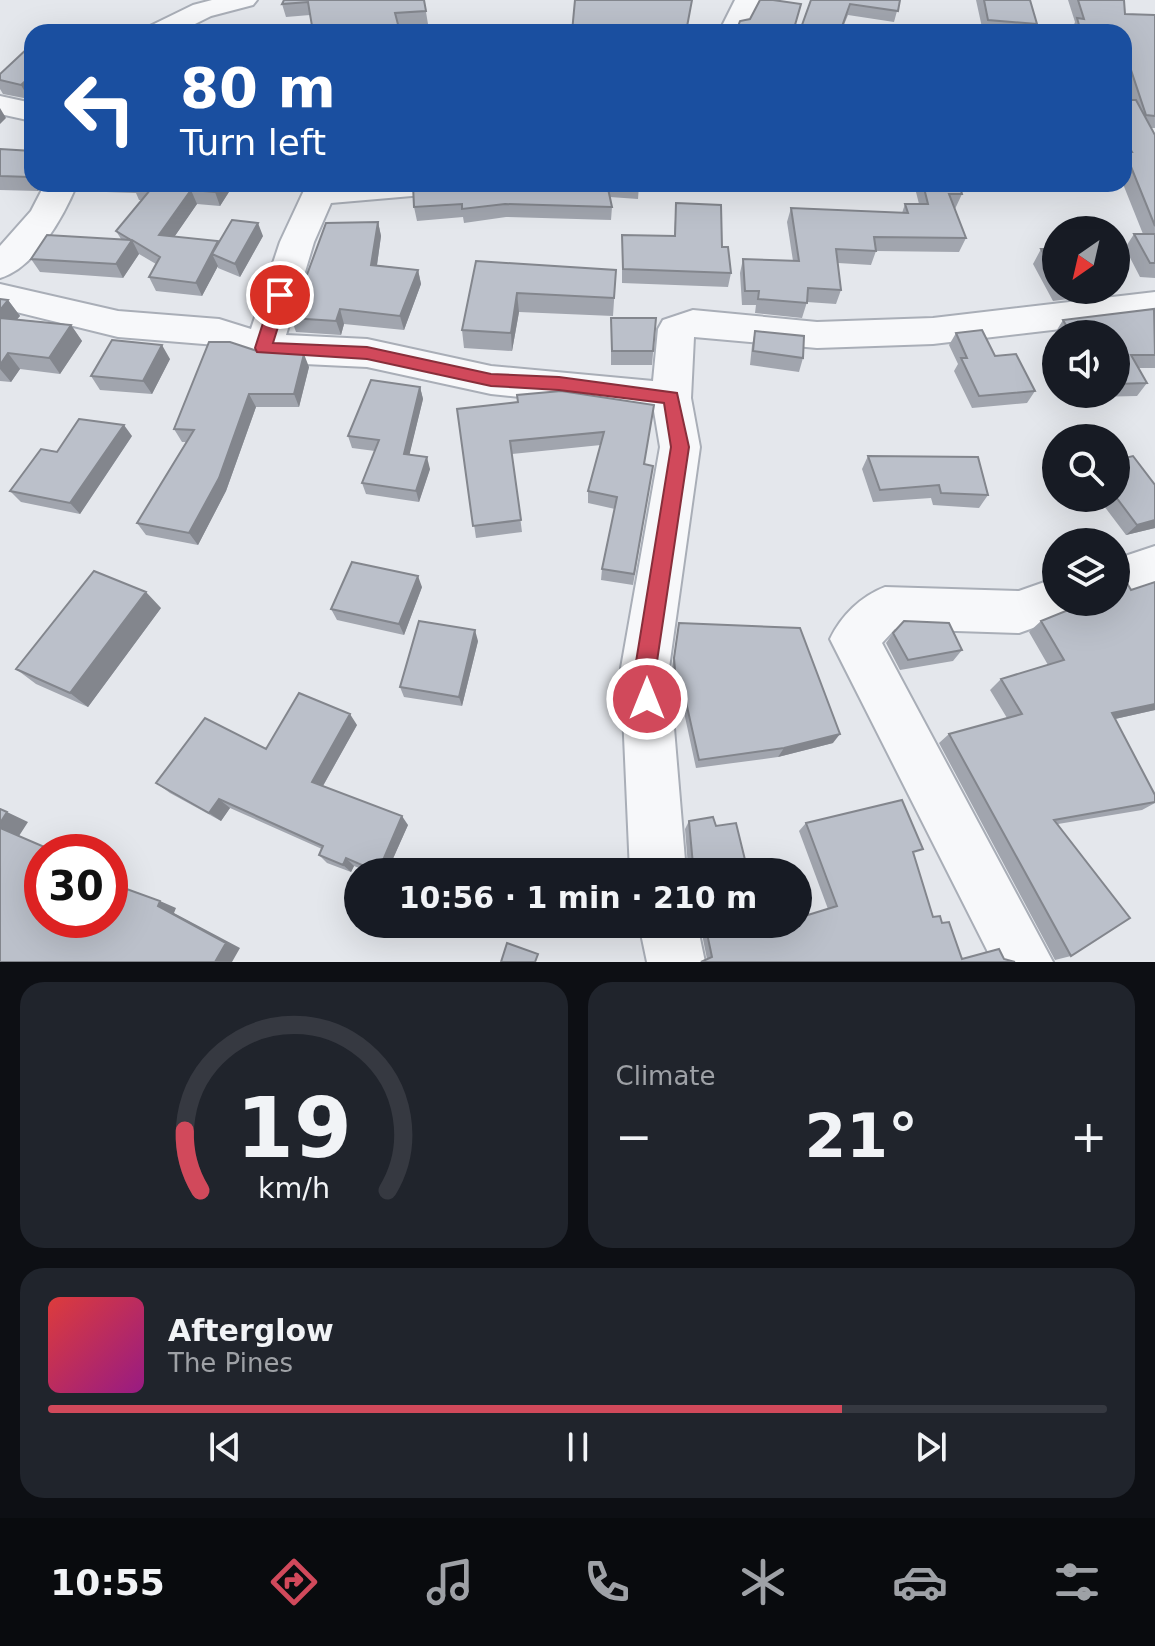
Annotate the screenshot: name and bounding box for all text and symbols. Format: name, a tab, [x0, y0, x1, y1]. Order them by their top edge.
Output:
text: 80 m	[180, 55, 336, 120]
icon: left	[48, 56, 152, 160]
text: Turn left	[180, 122, 326, 163]
north arrow	[1042, 216, 1130, 304]
map controls	[1042, 216, 1130, 616]
pin	[246, 261, 314, 329]
icon: arrive	[258, 273, 302, 317]
button: sound	[1042, 320, 1130, 408]
button: search	[1042, 424, 1130, 512]
button: layers	[1042, 528, 1130, 616]
position arrow	[605, 657, 689, 741]
speed limit sign: 30	[24, 834, 128, 938]
text: 10:56 · 1 min · 210 m	[399, 880, 757, 915]
text: Climate	[616, 1061, 716, 1091]
text: 19	[236, 1080, 352, 1177]
text: 21°	[805, 1101, 918, 1171]
text: −	[616, 1111, 652, 1162]
text: +	[1070, 1111, 1107, 1162]
text: km/h	[258, 1171, 330, 1205]
text: Afterglow	[168, 1313, 334, 1348]
text: The Pines	[168, 1348, 293, 1378]
icon: previous	[203, 1425, 247, 1469]
icon: pause	[556, 1425, 600, 1469]
icon: next	[909, 1425, 953, 1469]
icon: directions	[266, 1554, 322, 1610]
icon: music	[422, 1554, 478, 1610]
icon: phone	[579, 1554, 635, 1610]
icon: climate	[735, 1554, 791, 1610]
icon: car	[892, 1554, 948, 1610]
icon: filters	[1049, 1554, 1105, 1610]
text: 10:55	[50, 1562, 165, 1603]

